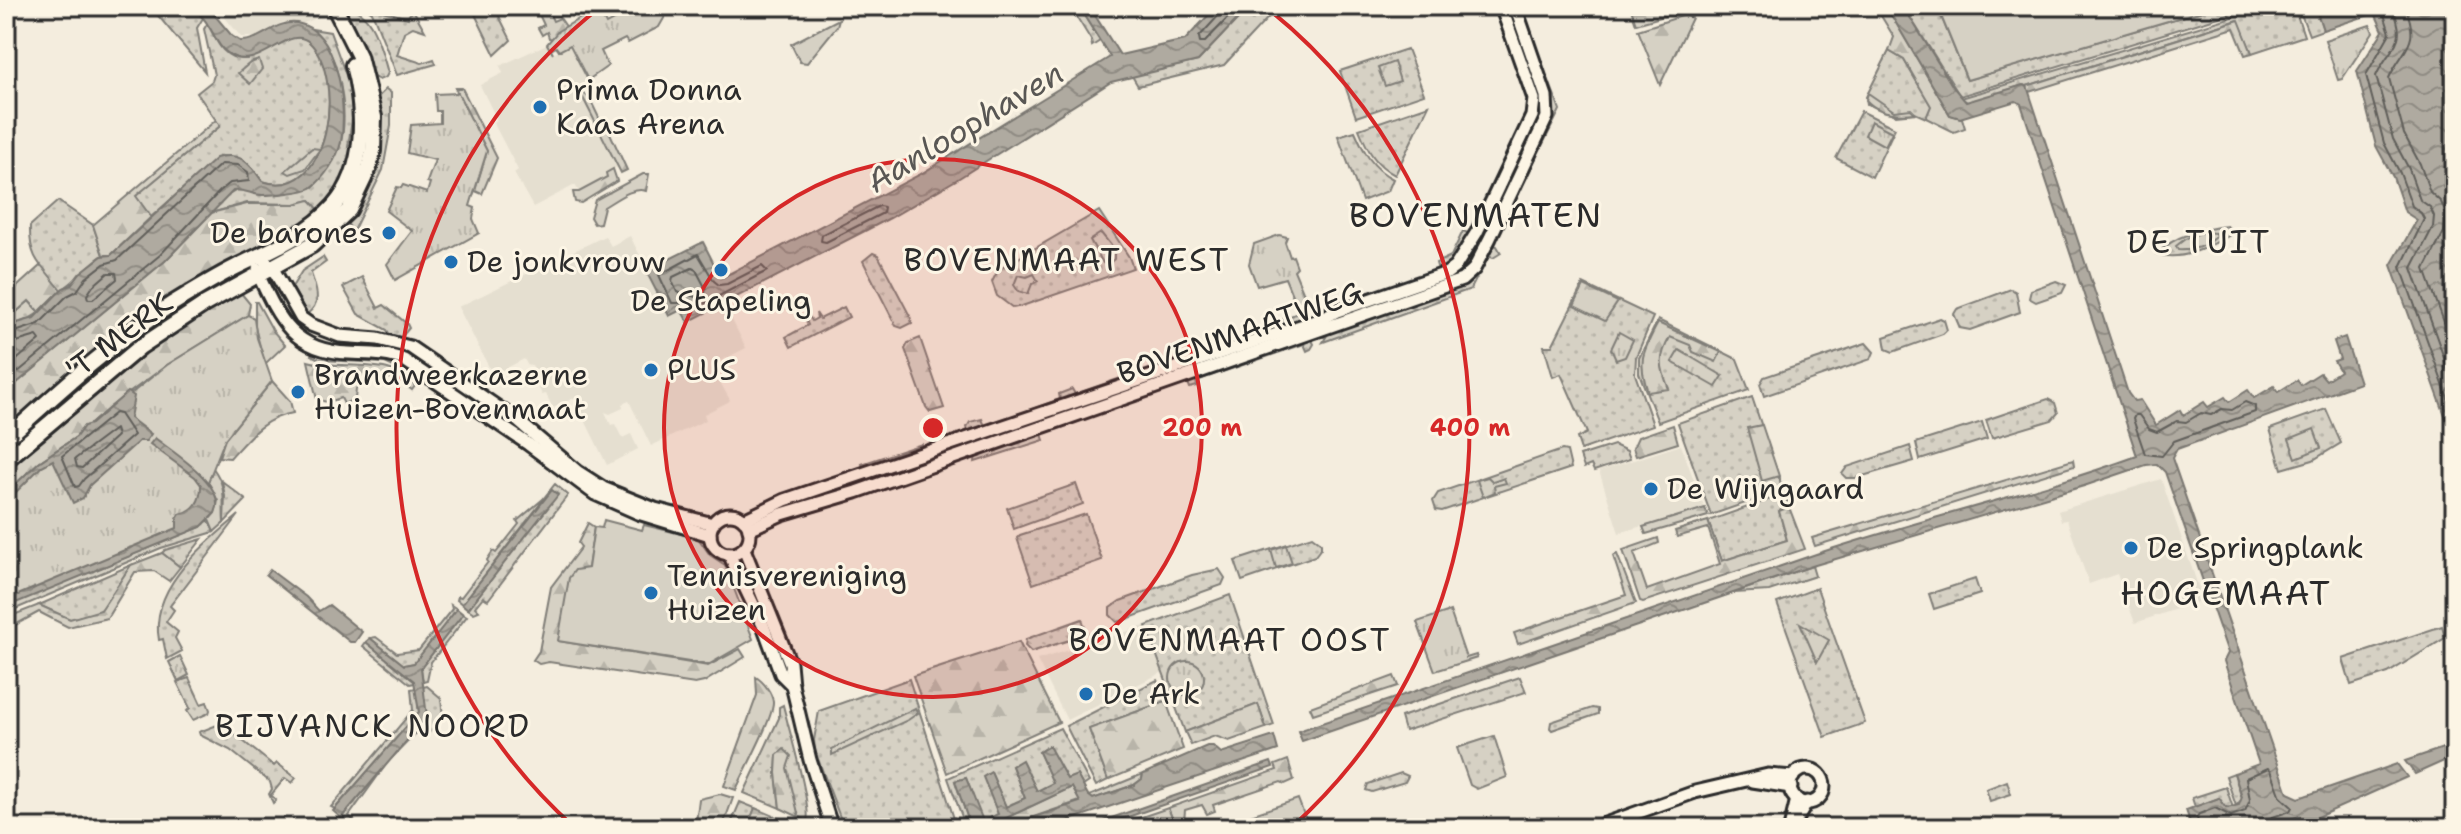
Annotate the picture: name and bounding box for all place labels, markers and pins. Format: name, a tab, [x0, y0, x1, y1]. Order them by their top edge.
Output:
place label: Prima Donna Kaas Arena	[556, 69, 742, 144]
marker: Prima Donna Kaas Arena	[531, 98, 549, 116]
place label: De barones	[210, 212, 373, 253]
marker: De barones	[380, 224, 398, 242]
place label: De jonkvrouw	[467, 241, 665, 282]
marker: De jonkvrouw	[442, 253, 460, 271]
marker: De Stapeling	[712, 261, 730, 279]
place label: De Stapeling	[630, 280, 812, 321]
place label: PLUS	[667, 349, 736, 390]
place label: Brandweerkazerne Huizen-Bovenmaat	[314, 354, 588, 429]
marker: PLUS	[642, 361, 660, 379]
marker: Brandweerkazerne Huizen-Bovenmaat	[289, 383, 307, 401]
centre of rings	[919, 414, 947, 442]
place label: De Wijngaard	[1667, 468, 1864, 509]
marker: De Wijngaard	[1642, 480, 1660, 498]
place label: De Springplank	[2147, 527, 2364, 568]
marker: De Springplank	[2122, 539, 2140, 557]
place label: Tennisvereniging Huizen	[667, 555, 907, 630]
marker: Tennisvereniging Huizen	[642, 584, 660, 602]
place label: De Ark	[1102, 673, 1200, 714]
marker: De Ark	[1077, 685, 1095, 703]

